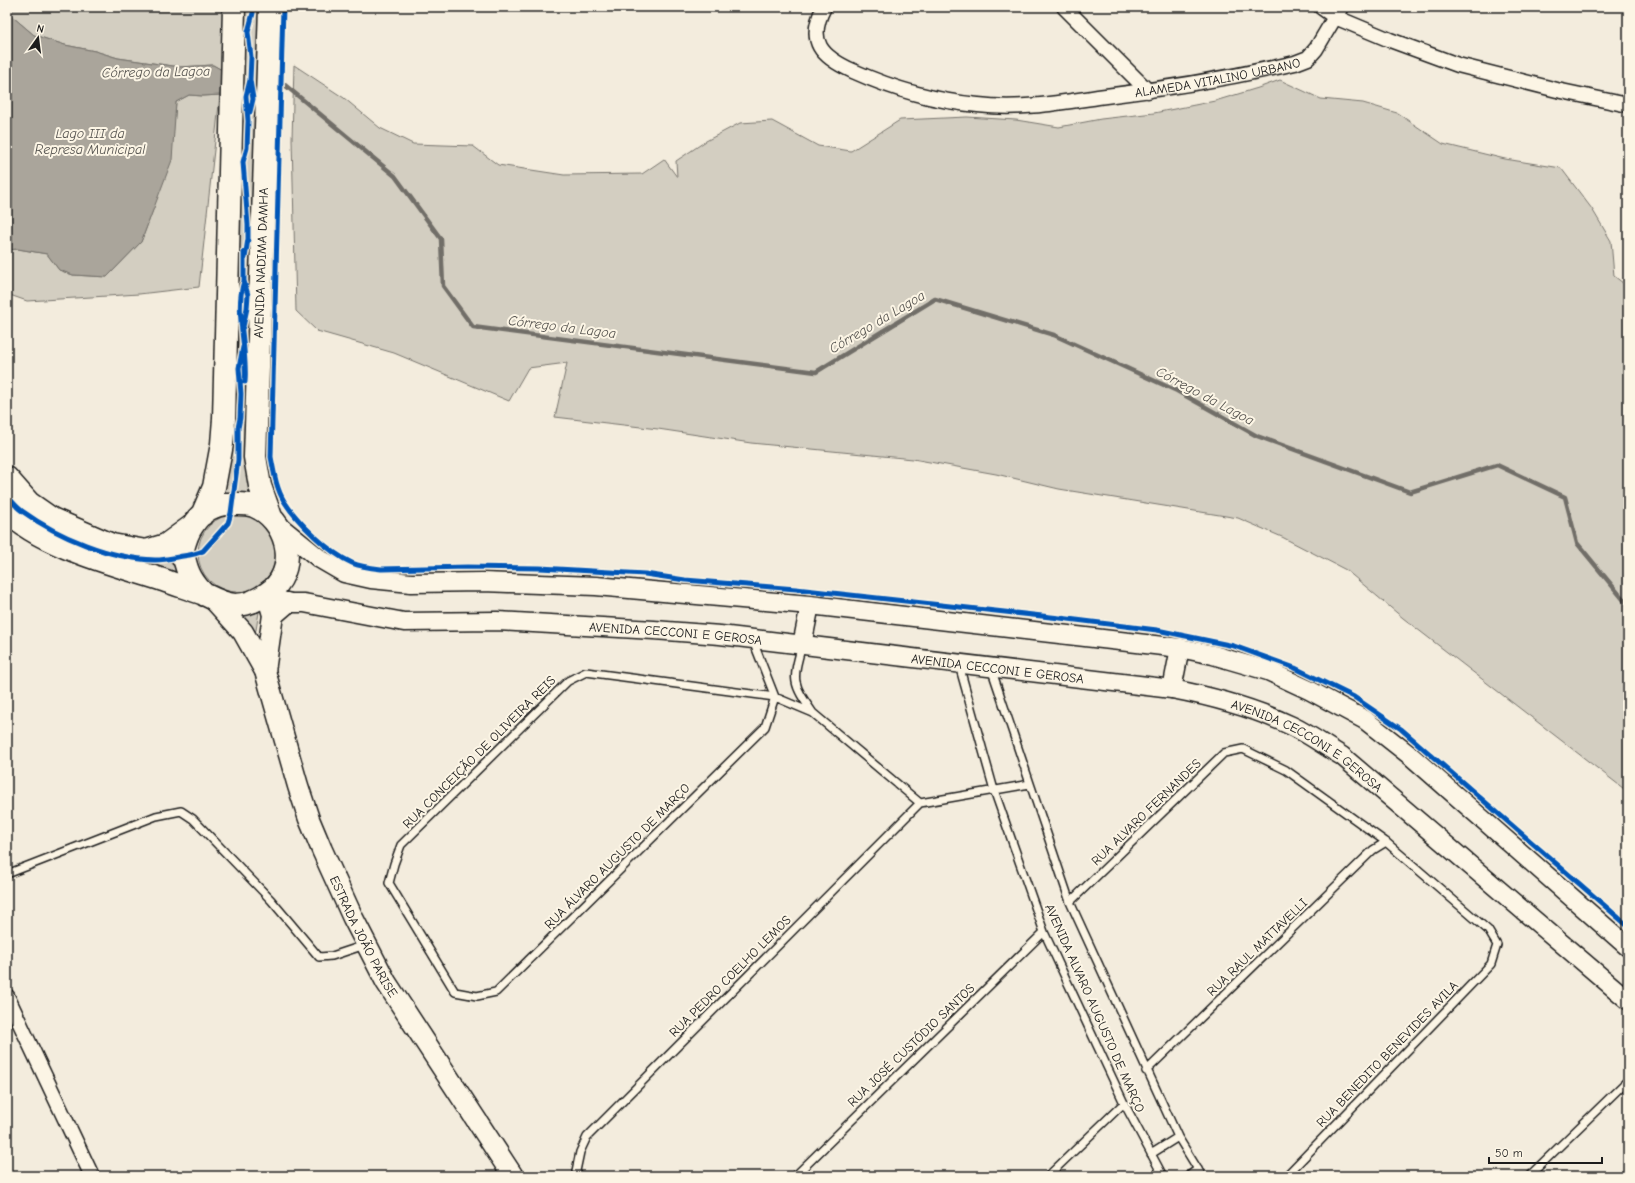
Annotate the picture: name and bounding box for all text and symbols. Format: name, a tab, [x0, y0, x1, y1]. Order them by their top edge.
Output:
north arrow	[18, 18, 58, 58]
text: N	[35, 22, 45, 36]
street label: ALAMEDA VITALINO URBANO	[1134, 54, 1302, 100]
water label: Córrego da Lagoa	[102, 63, 210, 81]
water label: Lago III da Represa Municipal	[35, 125, 146, 158]
street label: AVENIDA NADIMA DAMHA	[251, 187, 271, 339]
water label: Córrego da Lagoa	[826, 287, 928, 357]
water label: Córrego da Lagoa	[507, 312, 617, 342]
water label: Córrego da Lagoa	[1153, 363, 1257, 429]
street label: AVENIDA CECCONI E GEROSA	[588, 619, 763, 648]
street label: AVENIDA CECCONI E GEROSA	[910, 650, 1085, 686]
street label: RUA CONCEIÇÃO DE OLIVEIRA REIS	[399, 672, 558, 831]
street label: AVENIDA CECCONI E GEROSA	[1230, 696, 1386, 795]
street label: RUA ALVARO FERNANDES	[1088, 756, 1204, 868]
street label: RUA ÁLVARO AUGUSTO DE MARÇO	[540, 779, 693, 932]
street label: ESTRADA JOÃO PARISE	[327, 873, 401, 1000]
street label: RUA RAUL MATTAVELLI	[1204, 895, 1310, 999]
street label: AVENIDA ALVARO AUGUSTO DE MARÇO	[1042, 902, 1148, 1114]
street label: RUA PEDRO COELHO LEMOS	[666, 912, 794, 1040]
street label: RUA BENEDITO BENEVIDES AVILA	[1313, 977, 1461, 1130]
street label: RUA JOSÉ CUSTÓDIO SANTOS	[844, 980, 978, 1110]
scale bar	[1489, 1139, 1602, 1165]
text: 50 m	[1495, 1146, 1523, 1160]

